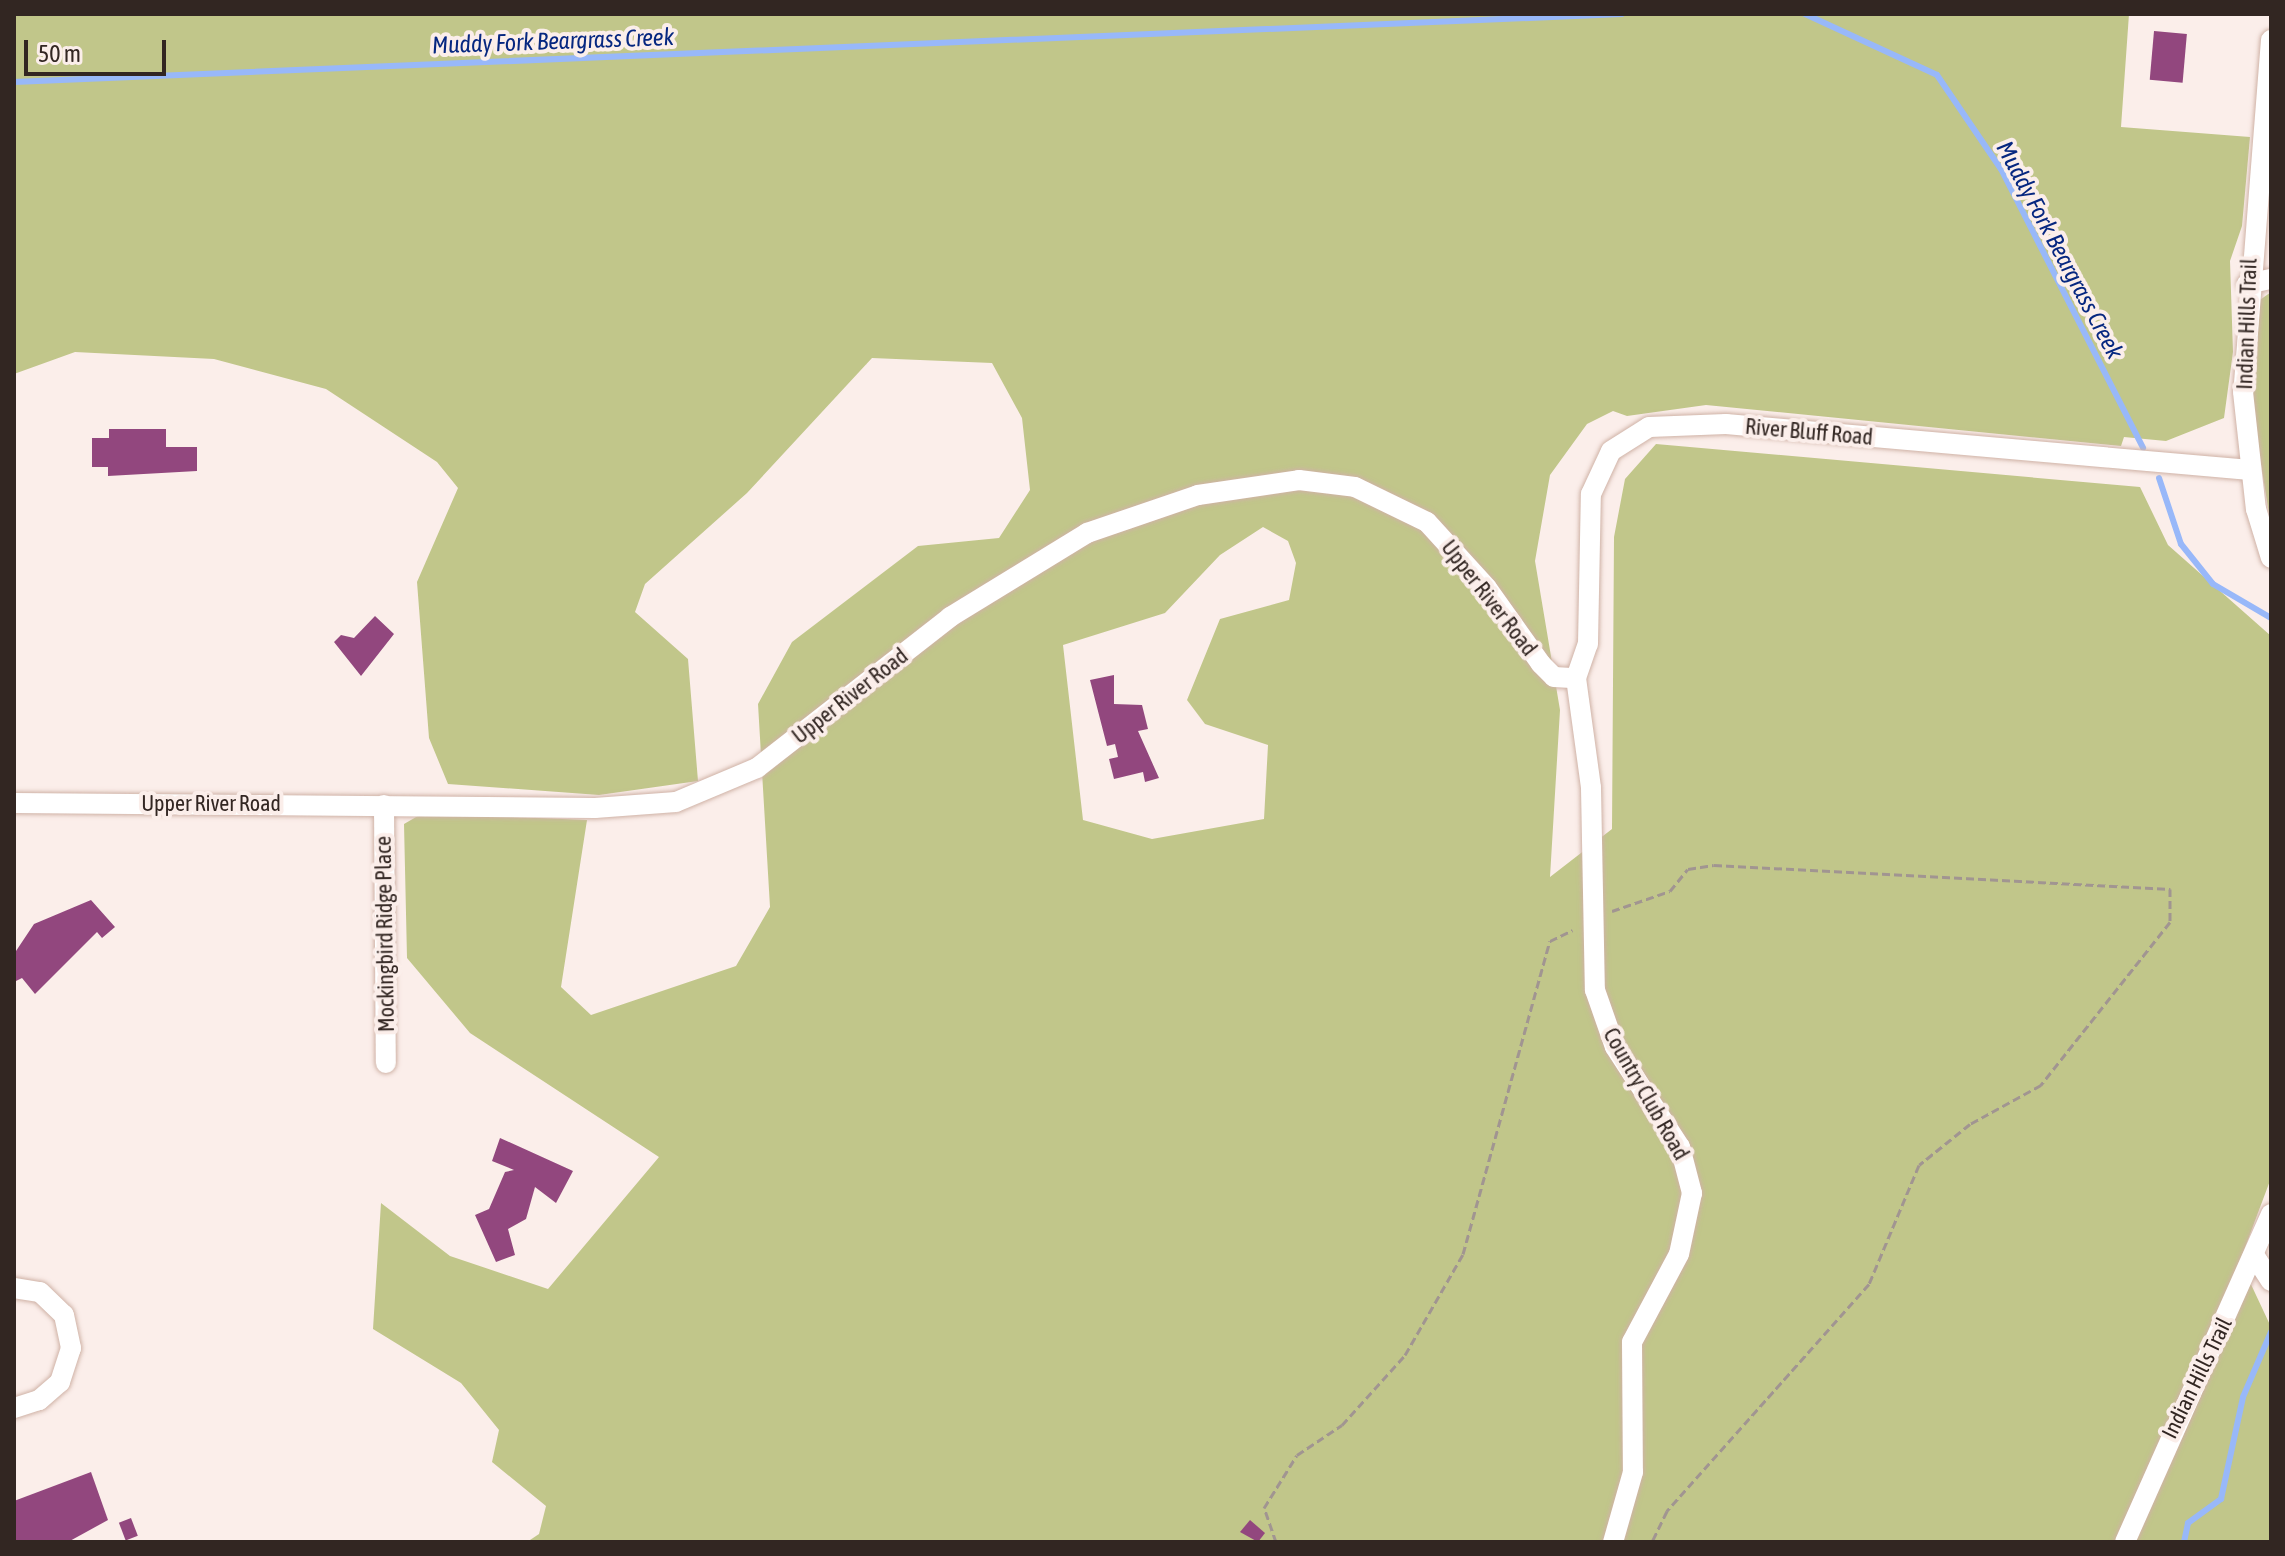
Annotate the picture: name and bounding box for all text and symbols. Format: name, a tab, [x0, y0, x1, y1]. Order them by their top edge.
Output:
water label: Muddy Fork Beargrass Creek	[431, 22, 675, 60]
scale bar	[28, 24, 170, 74]
text: 50 m	[38, 40, 81, 67]
water label: Muddy Fork Beargrass Creek	[1990, 136, 2130, 364]
street label: Indian Hills Trail	[2232, 258, 2262, 390]
street label: River Bluff Road	[1744, 413, 1874, 451]
street label: Upper River Road	[1436, 535, 1542, 661]
street label: Upper River Road	[787, 643, 913, 749]
street label: Upper River Road	[141, 791, 281, 817]
street label: Mockingbird Ridge Place	[370, 836, 400, 1032]
street label: Country Club Road	[1598, 1023, 1694, 1165]
street label: Indian Hills Trail	[2156, 1313, 2238, 1443]

